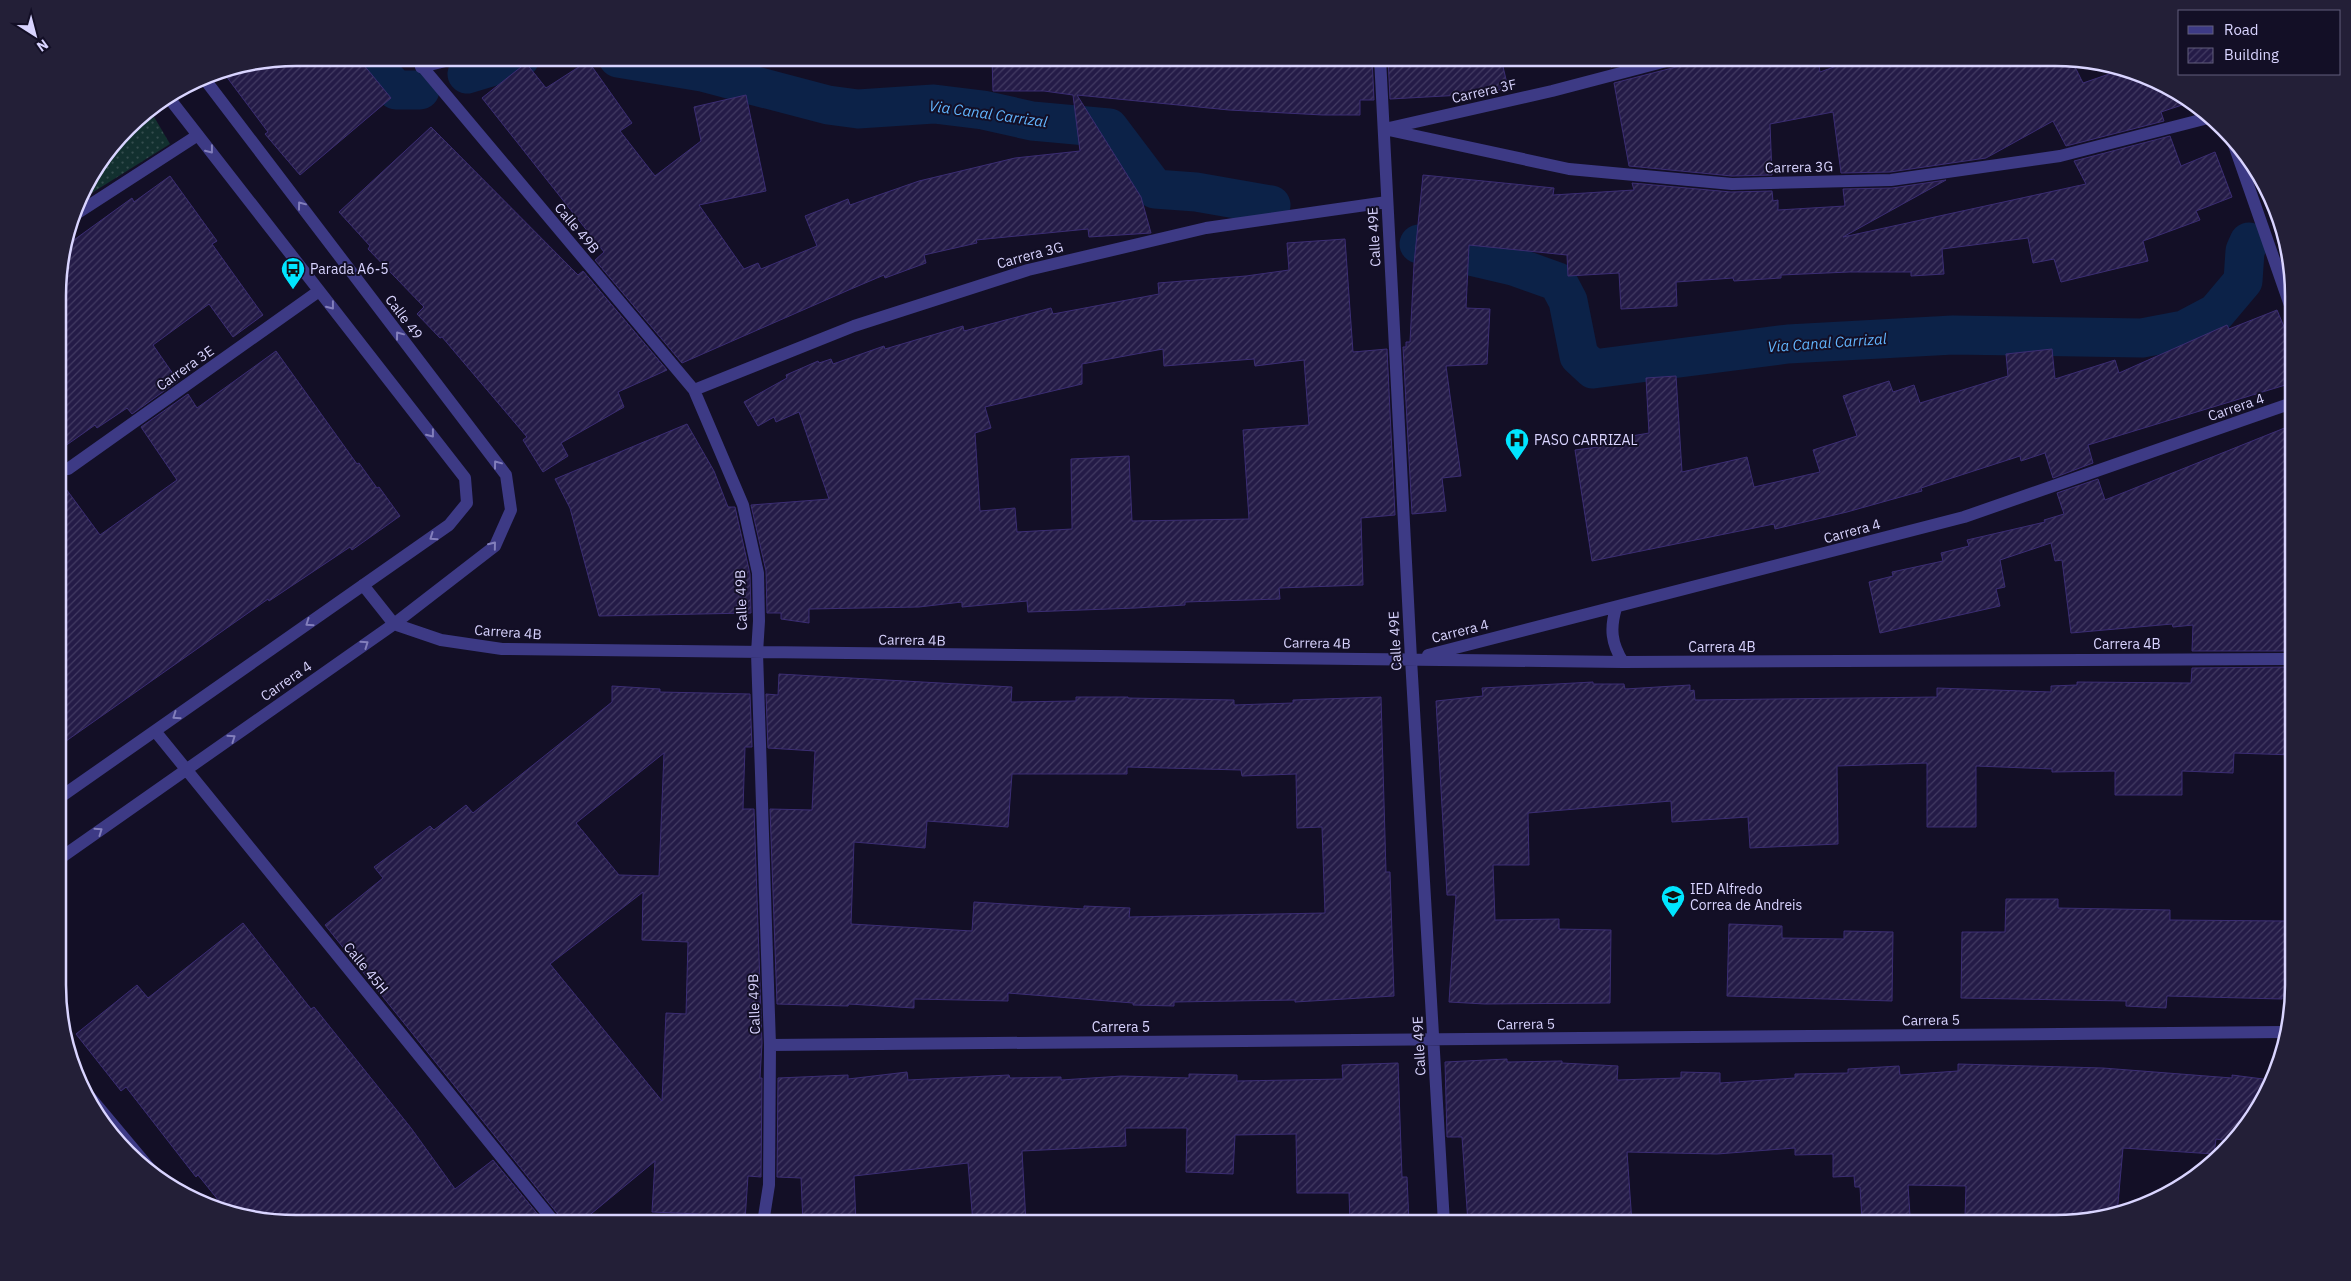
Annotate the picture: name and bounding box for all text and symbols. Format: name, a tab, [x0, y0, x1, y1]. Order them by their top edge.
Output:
north arrow	[10, 10, 60, 60]
legend	[2178, 10, 2341, 75]
text: Road	[2224, 20, 2259, 39]
text: N	[33, 35, 52, 56]
text: Building	[2224, 45, 2279, 64]
street label: Carrera 3F	[1450, 75, 1518, 107]
water label: Via Canal Carrizal	[928, 96, 1049, 131]
one-way arrow	[204, 144, 212, 153]
street label: Carrera 3G	[1765, 157, 1833, 177]
street label: Calle 49B	[551, 199, 603, 257]
one-way arrow	[298, 202, 306, 211]
street label: Calle 49E	[1363, 207, 1385, 267]
street label: Carrera 3G	[995, 237, 1065, 273]
bus stop icon: Parada A6-5	[280, 256, 306, 290]
place label: Parada A6-5	[310, 260, 389, 278]
street label: Calle 49	[381, 291, 427, 343]
one-way arrow	[325, 300, 334, 310]
water label: Via Canal Carrizal	[1767, 329, 1887, 356]
one-way arrow	[396, 332, 404, 341]
street label: Carrera 3E	[153, 342, 217, 394]
street label: Carrera 4	[2205, 389, 2267, 425]
hospital icon: PASO CARRIZAL	[1504, 427, 1530, 461]
one-way arrow	[425, 428, 433, 437]
place label: PASO CARRIZAL	[1534, 431, 1637, 449]
one-way arrow	[494, 460, 503, 470]
street label: Carrera 4	[1822, 515, 1882, 547]
one-way arrow	[429, 531, 438, 540]
one-way arrow	[487, 541, 496, 550]
street label: Calle 49B	[731, 569, 751, 631]
street label: Calle 49E	[1384, 611, 1406, 671]
street label: Carrera 4	[1430, 615, 1490, 647]
one-way arrow	[305, 617, 315, 626]
street label: Carrera 4B	[474, 621, 542, 643]
street label: Carrera 4B	[878, 630, 946, 650]
street label: Carrera 4B	[1283, 633, 1351, 653]
street label: Carrera 4B	[2093, 635, 2161, 653]
street label: Carrera 4B	[1688, 638, 1756, 656]
one-way arrow	[359, 642, 368, 650]
street label: Carrera 4	[257, 657, 315, 705]
one-way arrow	[172, 710, 181, 719]
one-way arrow	[226, 735, 236, 744]
one-way arrow	[93, 828, 103, 837]
place label: IED Alfredo Correa de Andreis	[1690, 880, 1803, 914]
school or university icon: IED Alfredo Correa de Andreis	[1660, 884, 1686, 918]
street label: Calle 45H	[340, 938, 392, 998]
street label: Calle 49B	[744, 973, 764, 1035]
street label: Carrera 5	[1902, 1010, 1960, 1030]
street label: Carrera 5	[1497, 1014, 1555, 1034]
street label: Calle 49E	[1408, 1016, 1430, 1076]
street label: Carrera 5	[1092, 1018, 1150, 1036]

